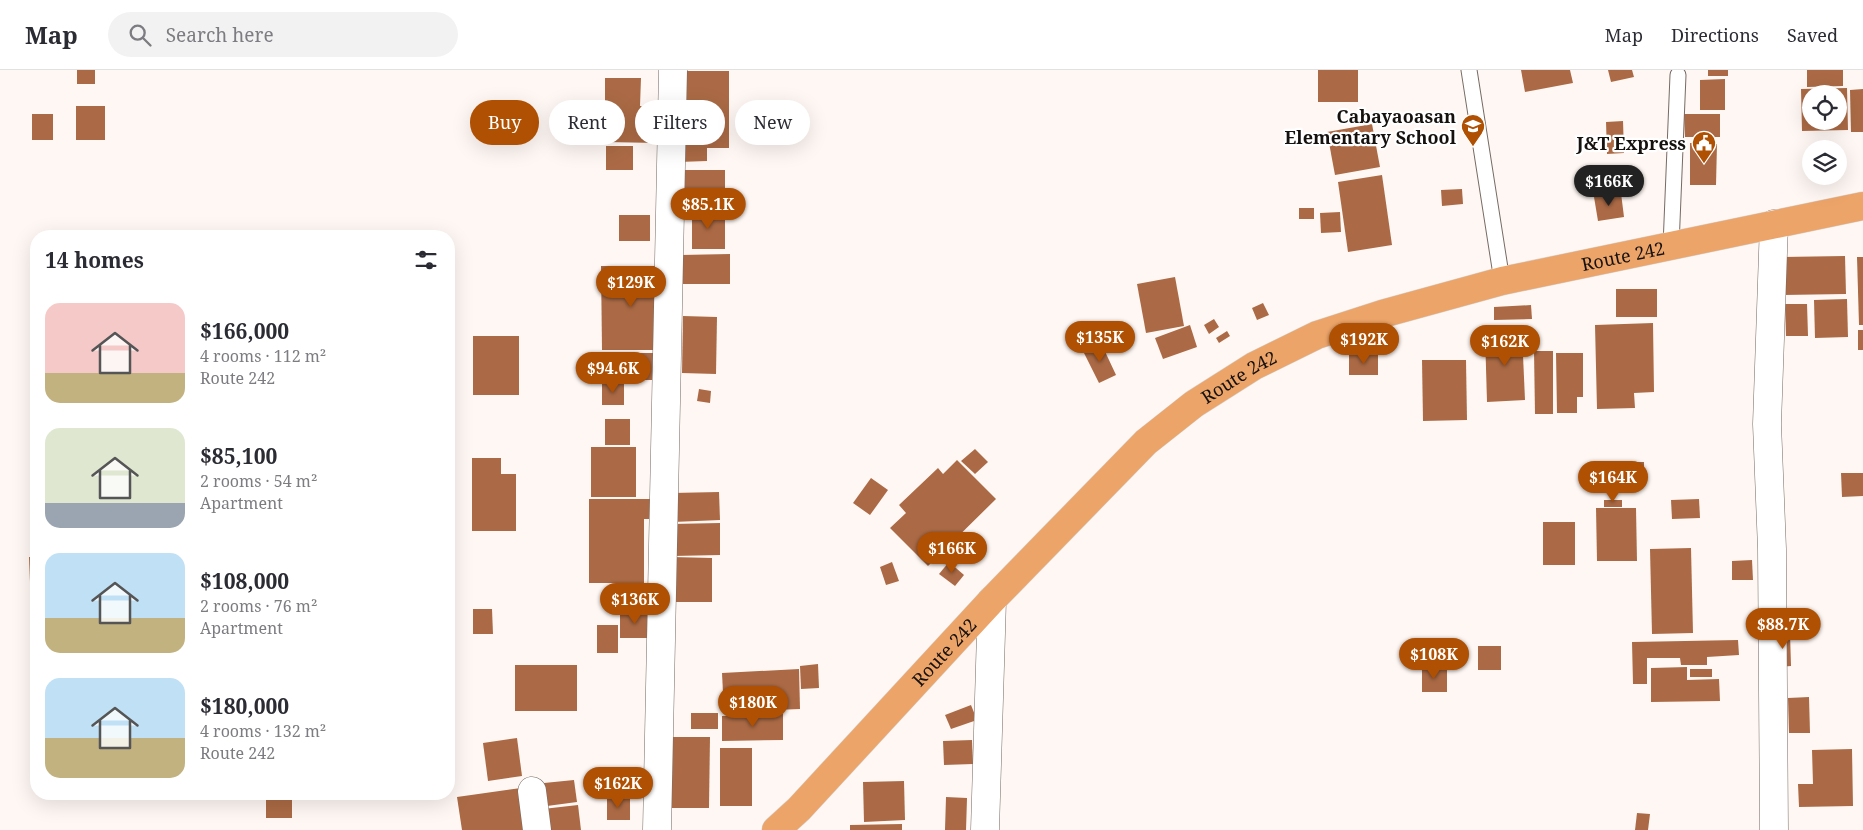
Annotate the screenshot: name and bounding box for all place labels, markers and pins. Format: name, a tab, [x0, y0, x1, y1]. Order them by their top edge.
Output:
place label: Cabayaoasan Elementary School	[1285, 104, 1457, 149]
school or university icon: Cabayaoasan Elementary School	[1460, 113, 1486, 147]
public building icon: J&T Express	[1691, 130, 1717, 164]
place label: J&T Express	[1576, 131, 1686, 155]
pin: $166K	[1574, 164, 1644, 207]
pin: $85.1K	[667, 188, 749, 230]
pin: $129K	[596, 266, 666, 308]
pin: $135K	[1065, 320, 1135, 363]
pin: $192K	[1329, 322, 1399, 365]
pin: $162K	[1470, 324, 1540, 367]
pin: $94.6K	[572, 352, 654, 394]
pin: $164K	[1578, 460, 1648, 503]
pin: $166K	[917, 532, 987, 574]
pin: $136K	[600, 582, 670, 625]
pin: $88.7K	[1742, 608, 1824, 650]
pin: $108K	[1399, 638, 1469, 680]
pin: $180K	[718, 686, 788, 728]
pin: $162K	[583, 766, 653, 809]

